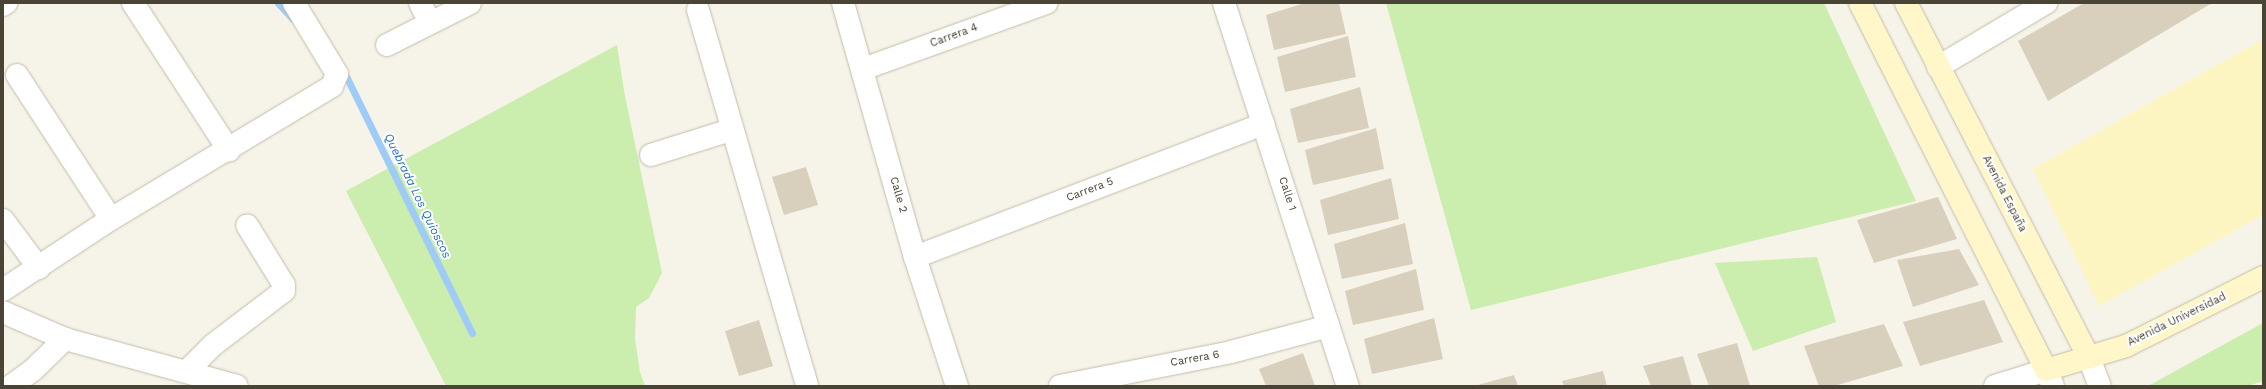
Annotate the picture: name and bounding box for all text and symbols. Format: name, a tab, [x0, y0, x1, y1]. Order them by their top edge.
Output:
street label: Carrera 4	[928, 21, 980, 51]
water label: Quebrada Los Quioscos	[380, 131, 454, 261]
street label: Avenida España	[1979, 153, 2029, 235]
street label: Calle 2	[887, 175, 909, 215]
street label: Carrera 5	[1064, 175, 1116, 205]
street label: Calle 1	[1275, 175, 1299, 213]
street label: Avenida Universidad	[2126, 290, 2228, 350]
street label: Carrera 6	[1169, 348, 1221, 370]

